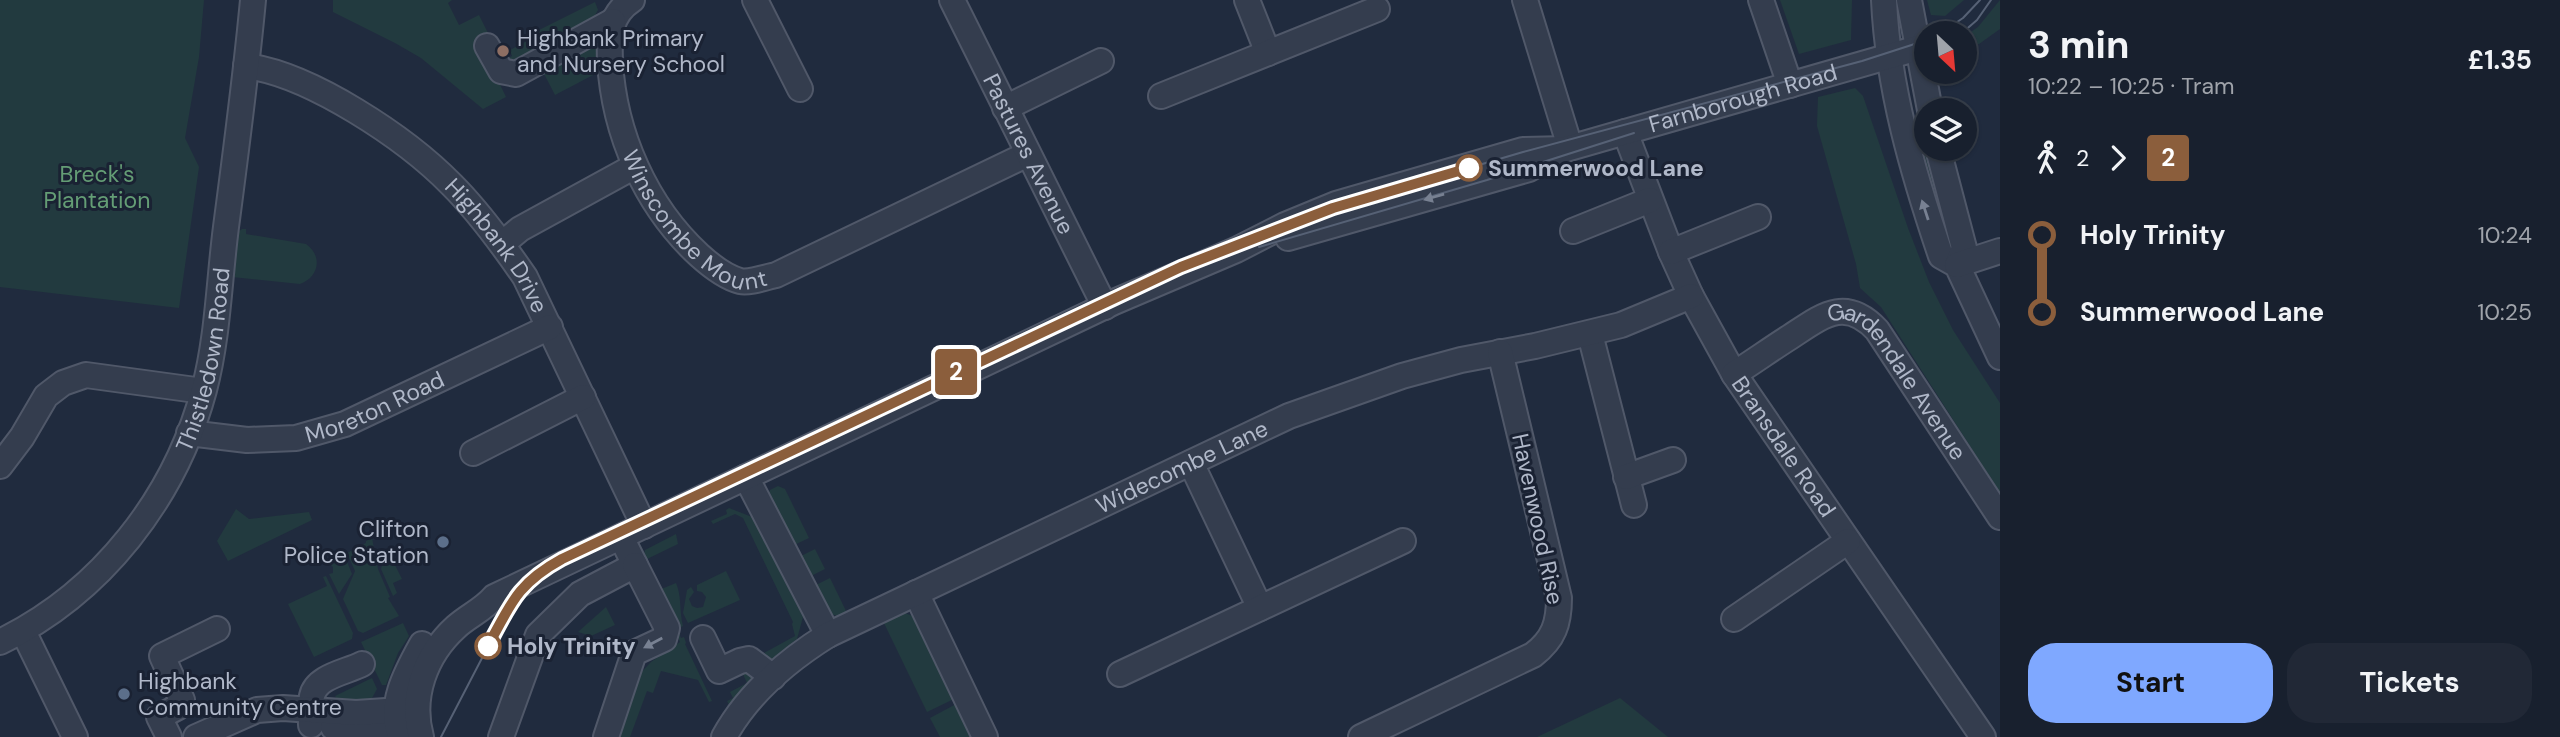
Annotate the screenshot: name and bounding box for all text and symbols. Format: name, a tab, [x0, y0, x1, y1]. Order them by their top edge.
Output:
text: 3 min	[2028, 20, 2129, 70]
north arrow	[1914, 21, 1978, 84]
map controls	[1914, 21, 1977, 161]
place label: Highbank Primary and Nursery School	[517, 23, 725, 79]
marker: Highbank Primary and Nursery School	[495, 43, 511, 59]
text: £1.35	[2468, 43, 2532, 77]
street label: Farnborough Road	[1645, 57, 1840, 139]
street label: Pastures Avenue	[976, 69, 1081, 239]
text: 10:22 – 10:25 · Tram	[2028, 71, 2234, 101]
button: layers	[1914, 98, 1977, 161]
icon: walk	[2028, 139, 2066, 177]
icon: forward	[2099, 139, 2137, 177]
text: 2	[2161, 142, 2175, 173]
text: 2	[2076, 143, 2089, 173]
street label: Winscombe Mount	[615, 145, 770, 297]
place label: Summerwood Lane	[1488, 153, 1704, 183]
marker: Summerwood Lane	[1456, 155, 1482, 181]
park label: Breck's Plantation	[44, 159, 150, 215]
street label: Highbank Drive	[439, 172, 555, 318]
one-way arrow	[1423, 193, 1444, 203]
one-way arrow	[1920, 199, 1930, 220]
text: Holy Trinity	[2080, 218, 2225, 252]
text: 10:24	[2478, 220, 2532, 250]
street label: Thistledown Road	[169, 266, 237, 456]
text: Summerwood Lane	[2080, 295, 2324, 329]
street label: Gardendale Avenue	[1825, 296, 1973, 466]
text: 10:25	[2477, 297, 2532, 327]
line badge: 2	[933, 349, 979, 395]
text: 2	[949, 356, 963, 387]
street label: Moreton Road	[302, 364, 449, 450]
street label: Bransdale Road	[1725, 370, 1843, 523]
street label: Widecombe Lane	[1091, 413, 1273, 521]
street label: Havenwood Rise	[1505, 431, 1571, 607]
place label: Clifton Police Station	[284, 514, 429, 570]
marker: Clifton Police Station	[435, 534, 451, 550]
place label: Holy Trinity	[507, 631, 636, 661]
marker: Holy Trinity	[475, 633, 501, 659]
one-way arrow	[643, 637, 663, 649]
button: Start	[2028, 643, 2273, 723]
button: Tickets	[2287, 643, 2532, 723]
place label: Highbank Community Centre	[138, 666, 342, 722]
marker: Highbank Community Centre	[116, 686, 132, 702]

